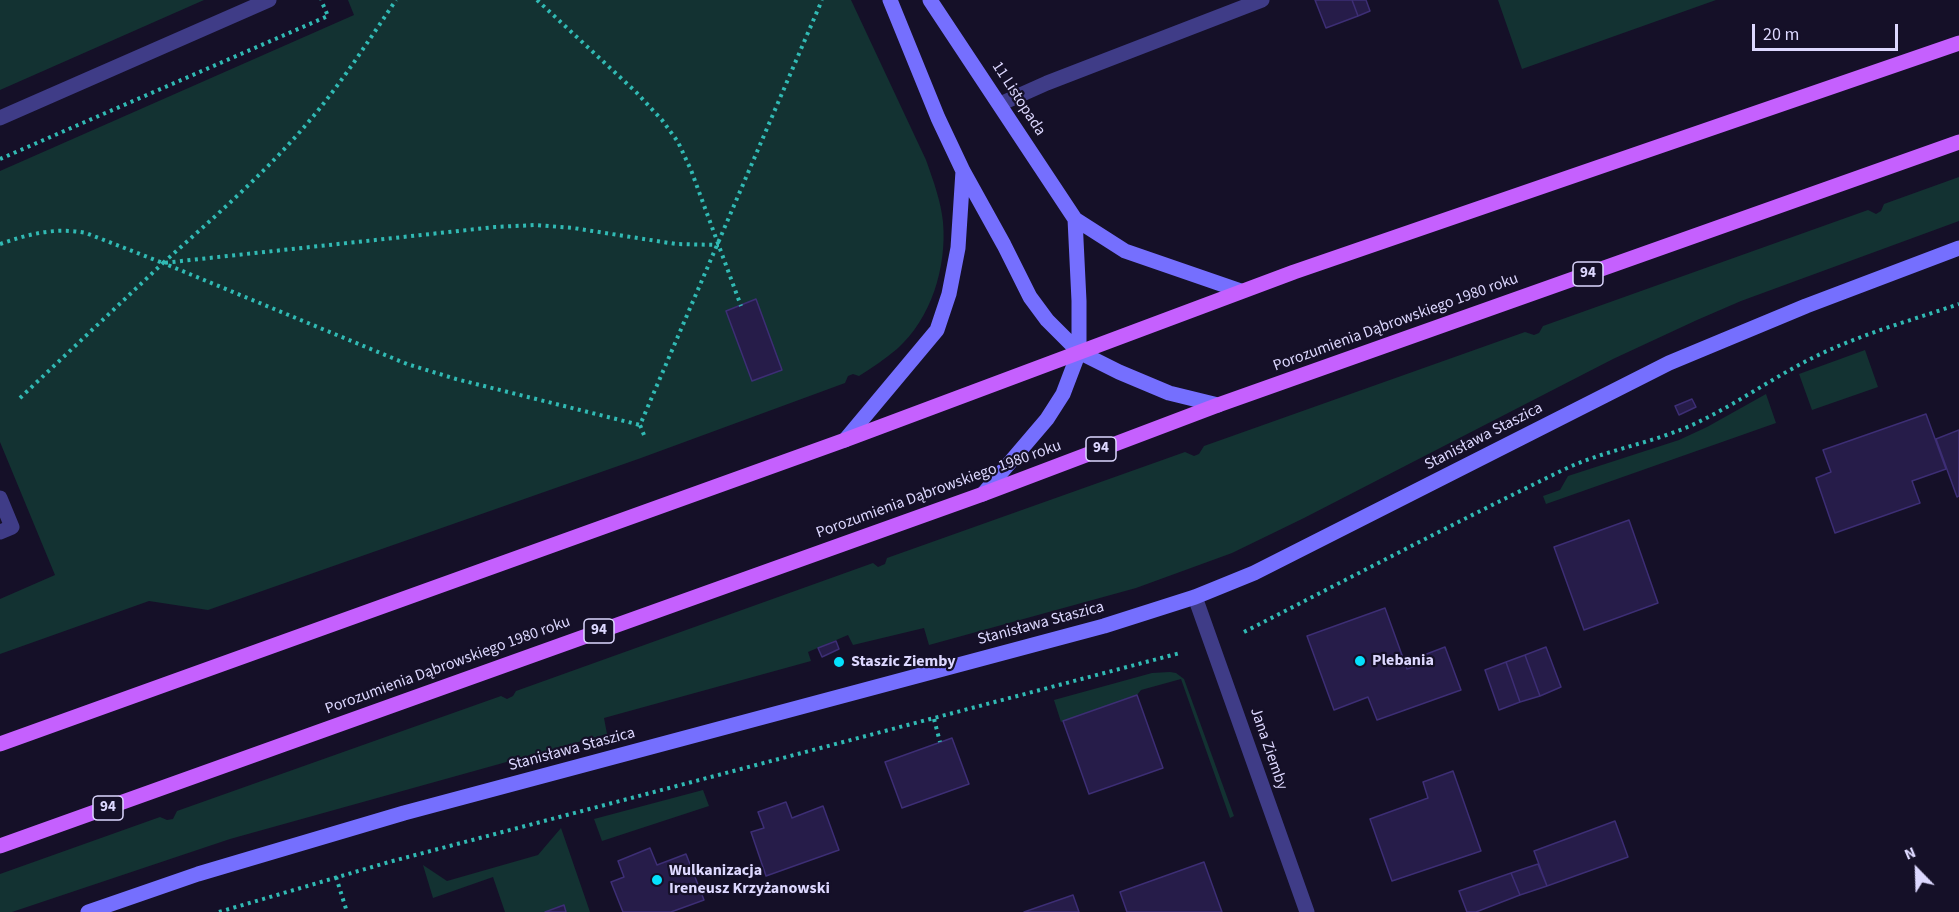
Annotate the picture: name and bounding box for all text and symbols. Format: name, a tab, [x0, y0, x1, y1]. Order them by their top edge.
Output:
scale bar	[1755, 12, 1900, 50]
text: 20 m	[1763, 22, 1799, 47]
street label: 11 Listopada	[987, 58, 1049, 140]
road number: 94	[1573, 262, 1603, 286]
street label: Porozumienia Dąbrowskiego 1980 roku	[1271, 270, 1521, 376]
street label: Stanisława Staszica	[1422, 399, 1546, 475]
street label: Porozumienia Dąbrowskiego 1980 roku	[814, 437, 1064, 543]
road number: 94	[1086, 437, 1116, 461]
street label: Stanisława Staszica	[976, 598, 1106, 650]
street label: Porozumienia Dąbrowskiego 1980 roku	[323, 613, 573, 719]
road number: 94	[584, 619, 614, 643]
place label: Plebania	[1372, 651, 1434, 671]
place label: Staszic Ziemby	[851, 652, 956, 672]
marker: Plebania	[1353, 654, 1367, 668]
marker: Staszic Ziemby	[832, 655, 846, 669]
street label: Jana Ziemby	[1245, 705, 1291, 793]
street label: Stanisława Staszica	[507, 724, 637, 776]
road number: 94	[93, 796, 123, 820]
north arrow	[1887, 840, 1947, 900]
text: N	[1901, 841, 1919, 866]
place label: Wulkanizacja Ireneusz Krzyżanowski	[669, 861, 830, 899]
marker: Wulkanizacja Ireneusz Krzyżanowski	[650, 873, 664, 887]

